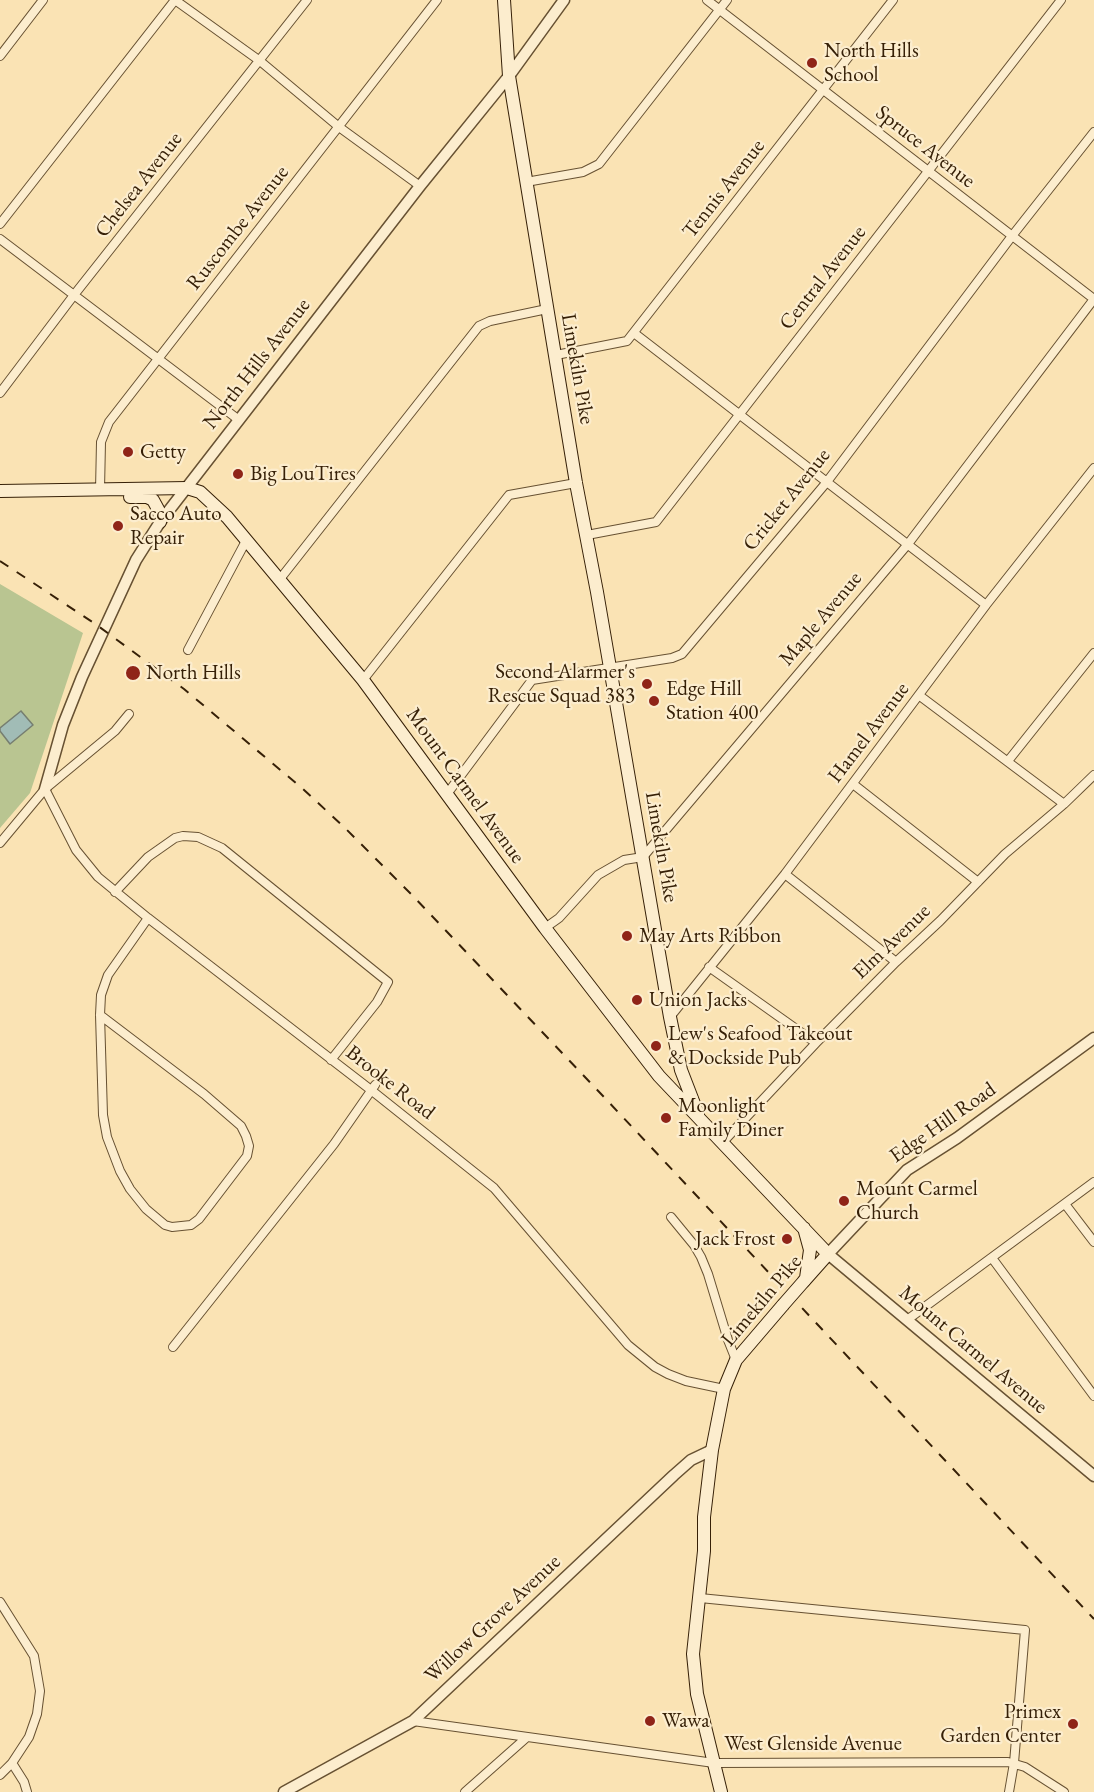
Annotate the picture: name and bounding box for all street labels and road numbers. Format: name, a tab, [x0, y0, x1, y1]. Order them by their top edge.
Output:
street label: Spruce Avenue	[870, 100, 980, 194]
street label: Chelsea Avenue	[90, 127, 188, 243]
street label: Tennis Avenue	[678, 135, 770, 243]
street label: Ruscombe Avenue	[182, 161, 294, 295]
street label: Central Avenue	[774, 221, 872, 335]
street label: North Hills Avenue	[198, 294, 316, 434]
street label: Limekiln Pike	[555, 312, 599, 426]
street label: Cricket Avenue	[738, 444, 836, 556]
street label: Maple Avenue	[774, 567, 868, 671]
street label: Hamel Avenue	[823, 678, 915, 788]
street label: Mount Carmel Avenue	[400, 703, 530, 869]
street label: Limekiln Pike	[639, 790, 683, 904]
street label: Elm Avenue	[848, 899, 936, 985]
street label: Brooke Road	[340, 1040, 440, 1126]
street label: Edge Hill Road	[885, 1077, 1001, 1169]
street label: Limekiln Pike	[716, 1250, 808, 1352]
street label: Mount Carmel Avenue	[894, 1281, 1052, 1419]
street label: Willow Grove Avenue	[420, 1550, 566, 1688]
street label: West Glenside Avenue	[724, 1731, 902, 1757]

